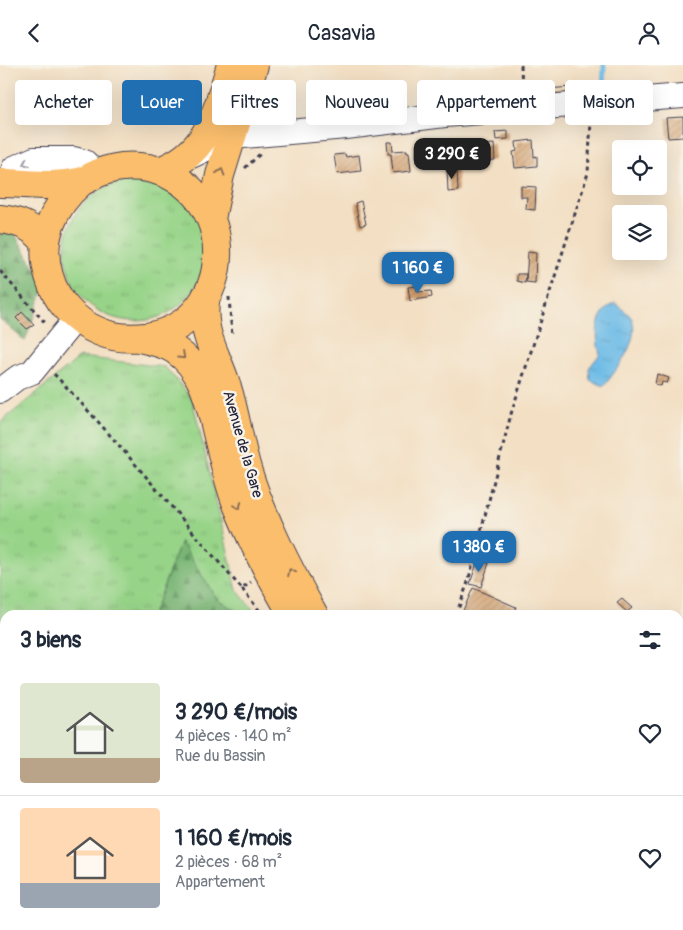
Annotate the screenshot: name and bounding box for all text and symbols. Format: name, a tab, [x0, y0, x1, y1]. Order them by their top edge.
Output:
icon: back	[20, 19, 48, 47]
text: Casavia	[308, 19, 375, 47]
icon: person	[635, 19, 663, 47]
chip: Acheter	[15, 80, 112, 125]
chip: Louer	[122, 80, 202, 125]
chip: Filtres	[212, 80, 296, 125]
chip: Nouveau	[306, 80, 407, 125]
chip: Appartement	[417, 80, 555, 125]
chip: Maison	[565, 80, 653, 125]
pin: 3 290 €	[406, 137, 498, 180]
map controls	[612, 140, 667, 260]
button: locate	[612, 140, 667, 195]
text: 3 290 €	[425, 144, 479, 164]
one-way arrow	[22, 156, 31, 167]
one-way arrow	[215, 167, 226, 176]
button: layers	[612, 205, 667, 260]
pin: 1 160 €	[372, 251, 464, 294]
text: 1 160 €	[393, 258, 443, 278]
one-way arrow	[176, 350, 185, 359]
street label: Avenue de la Gare	[218, 388, 267, 501]
one-way arrow	[232, 501, 242, 510]
pin: 1 380 €	[433, 531, 525, 573]
text: 1 380 €	[453, 537, 505, 557]
one-way arrow	[288, 568, 298, 577]
icon: filters	[636, 626, 664, 654]
text: 3 biens	[20, 627, 81, 654]
text: 3 290 €/mois	[175, 699, 297, 726]
icon: home	[60, 703, 120, 763]
icon: heart	[636, 719, 664, 747]
text: 4 pièces · 140 m²	[175, 726, 292, 746]
text: Rue du Bassin	[175, 746, 266, 766]
text: 1 160 €/mois	[175, 825, 292, 852]
icon: home	[60, 828, 120, 888]
icon: heart	[636, 844, 664, 872]
text: 2 pièces · 68 m²	[175, 852, 282, 872]
text: Appartement	[175, 872, 265, 892]

